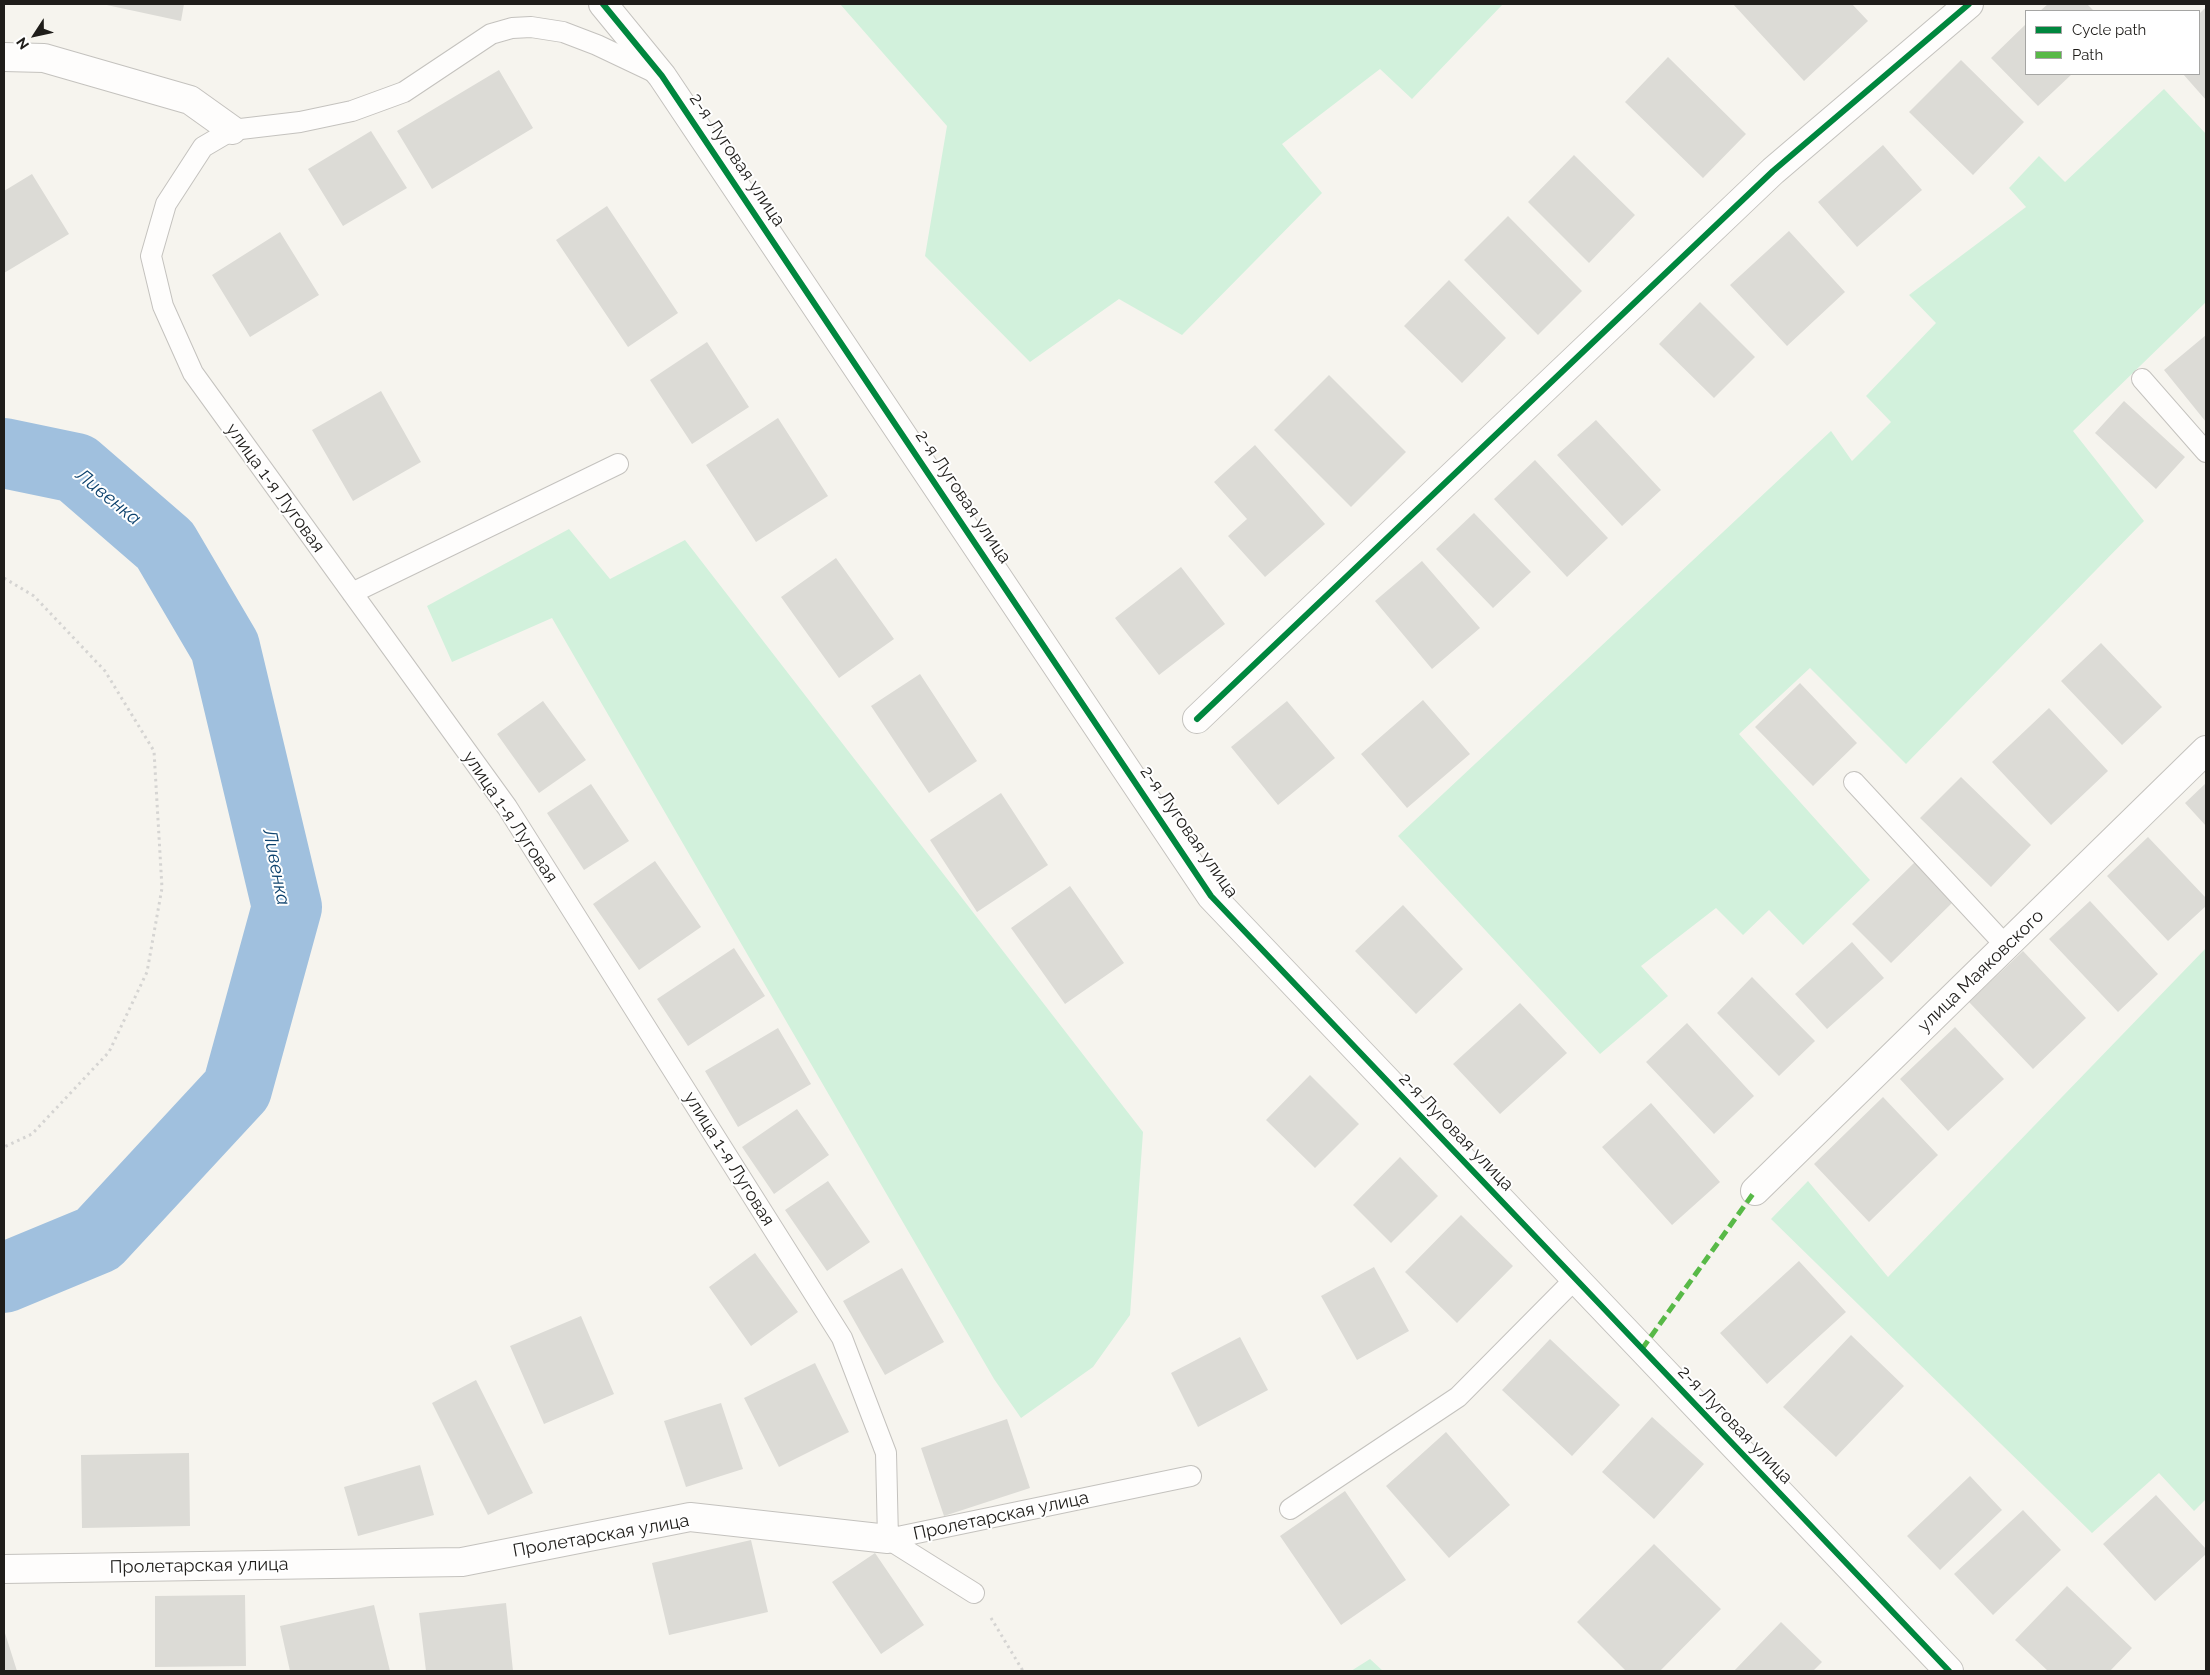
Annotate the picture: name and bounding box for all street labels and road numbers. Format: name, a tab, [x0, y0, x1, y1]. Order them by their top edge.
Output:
street label: 2-я Луговая улица	[684, 89, 790, 231]
street label: улица 1-я Луговая	[221, 419, 329, 557]
street label: 2-я Луговая улица	[910, 426, 1016, 568]
street label: улица 1-я Луговая	[458, 747, 562, 887]
street label: 2-я Луговая улица	[1135, 762, 1243, 902]
street label: улица Маяковского	[1913, 905, 2049, 1037]
street label: 2-я Луговая улица	[1394, 1068, 1518, 1196]
street label: улица 1-я Луговая	[679, 1088, 779, 1230]
street label: 2-я Луговая улица	[1673, 1361, 1797, 1489]
street label: Пролетарская улица	[911, 1487, 1091, 1545]
street label: Пролетарская улица	[511, 1510, 691, 1562]
street label: Пролетарская улица	[109, 1554, 289, 1578]

